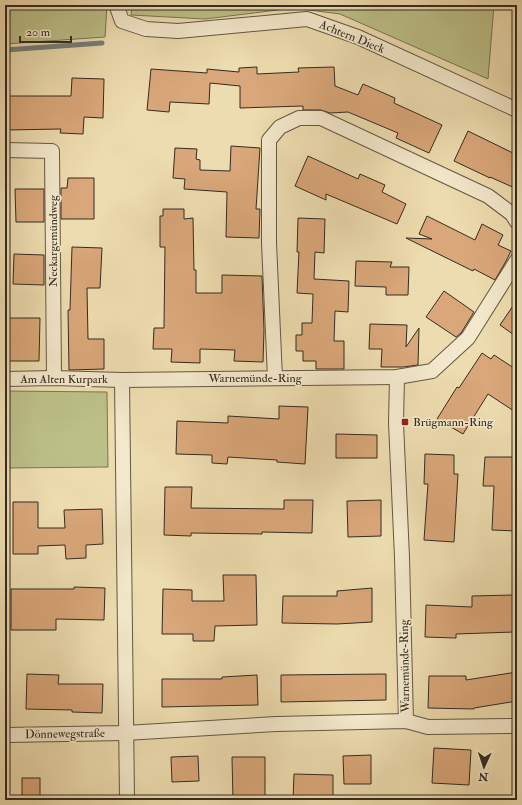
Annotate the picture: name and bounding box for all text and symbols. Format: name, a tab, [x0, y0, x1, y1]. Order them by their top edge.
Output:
street label: Achtern Dieck	[316, 17, 387, 57]
scale bar	[20, 18, 71, 44]
text: 20 m	[26, 25, 51, 40]
street label: Neckargemündweg	[46, 194, 61, 287]
street label: Warnemünde-Ring	[207, 371, 303, 386]
street label: Am Alten Kurpark	[19, 372, 108, 387]
place label: Brügmann-Ring	[413, 415, 494, 430]
marker: Brügmann-Ring	[400, 417, 410, 427]
street label: Warnemünde-Ring	[397, 618, 413, 714]
street label: Dönnewegstraße	[25, 726, 105, 742]
north arrow	[464, 747, 504, 787]
text: N	[477, 770, 490, 783]

